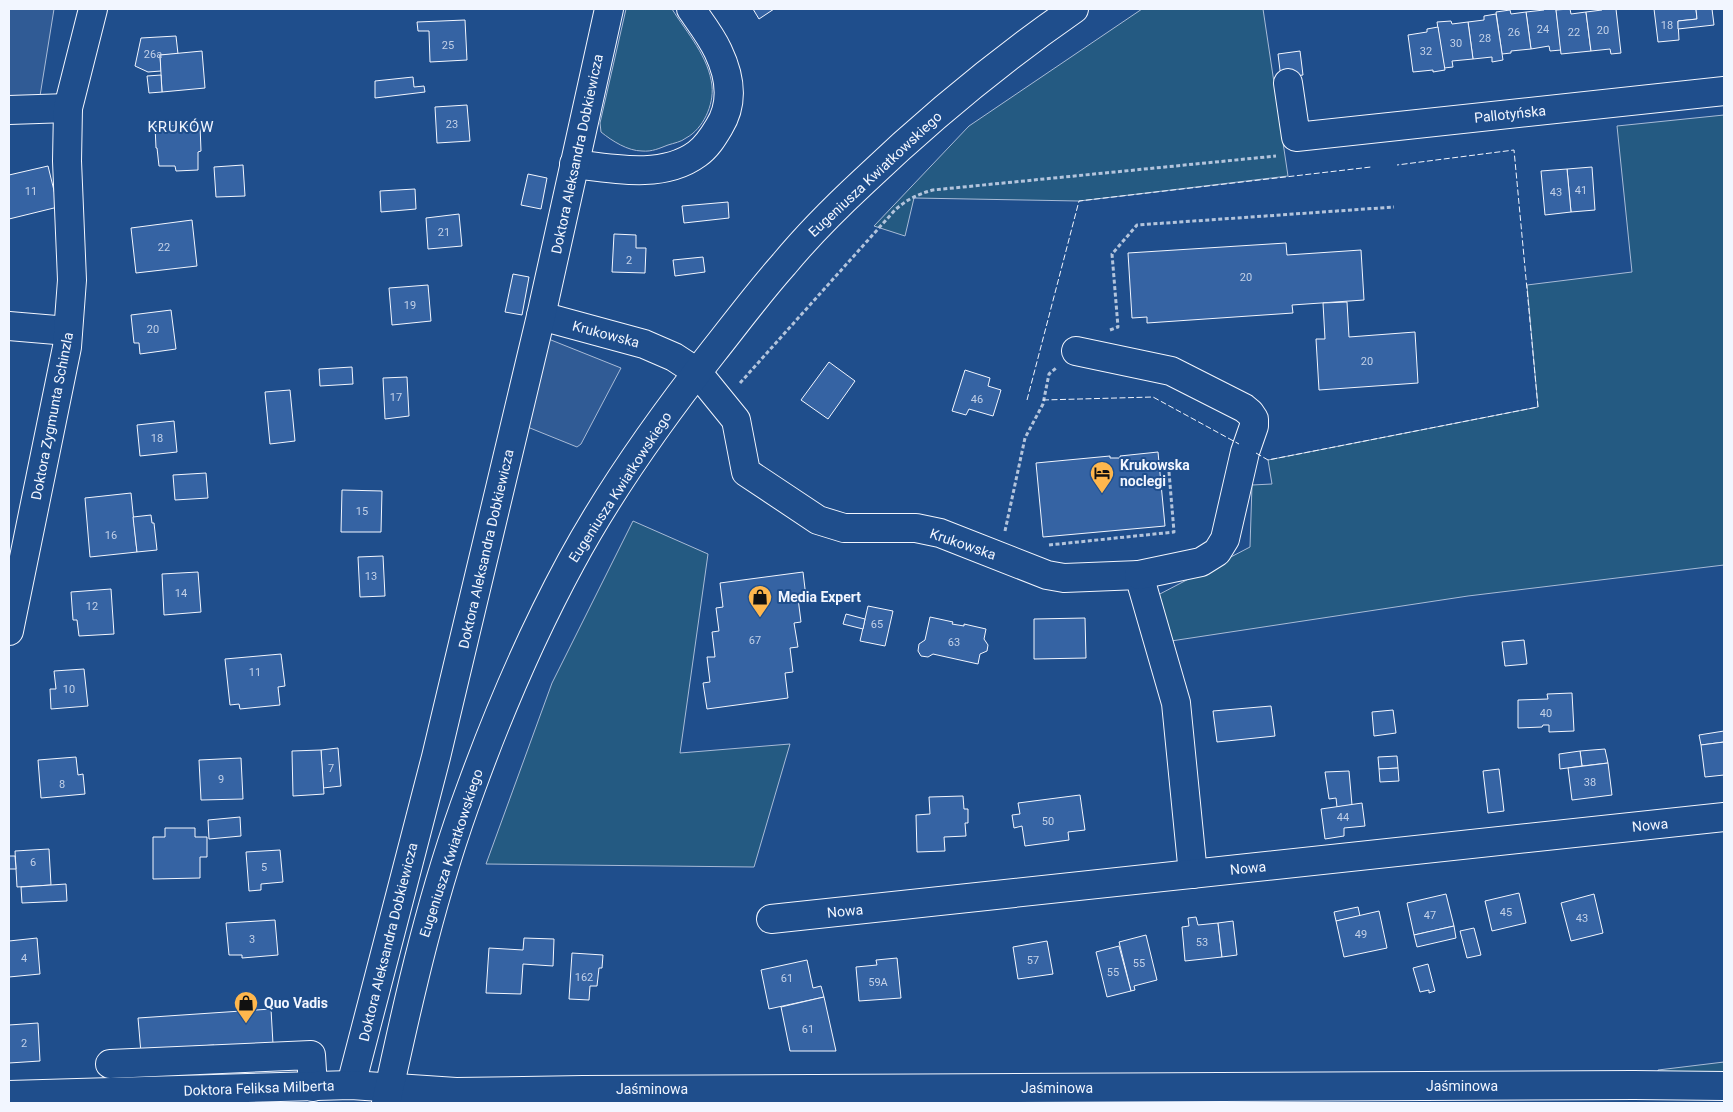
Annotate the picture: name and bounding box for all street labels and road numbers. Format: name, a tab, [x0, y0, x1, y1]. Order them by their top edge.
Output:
street label: Doktora Aleksandra Dobkiewicza	[548, 53, 606, 255]
street label: Pallotyńska	[1473, 102, 1547, 126]
street label: Eugeniusza Kwiatkowskiego	[805, 108, 945, 240]
street label: Krukowska	[571, 317, 641, 351]
street label: Doktora Zygmunta Schinzla	[28, 331, 76, 501]
street label: Eugeniusza Kwiatkowskiego	[565, 409, 675, 565]
street label: Doktora Aleksandra Dobkiewicza	[455, 448, 517, 650]
street label: Krukowska	[928, 525, 998, 563]
street label: Eugeniusza Kwiatkowskiego	[416, 767, 486, 939]
street label: Nowa	[1631, 815, 1669, 835]
street label: Doktora Aleksandra Dobkiewicza	[356, 841, 420, 1043]
street label: Nowa	[1229, 858, 1267, 878]
street label: Nowa	[826, 901, 864, 921]
street label: Doktora Feliksa Milberta	[183, 1077, 335, 1099]
street label: Jaśminowa	[1426, 1078, 1498, 1094]
street label: Jaśminowa	[1021, 1080, 1093, 1096]
street label: Jaśminowa	[616, 1081, 688, 1097]

